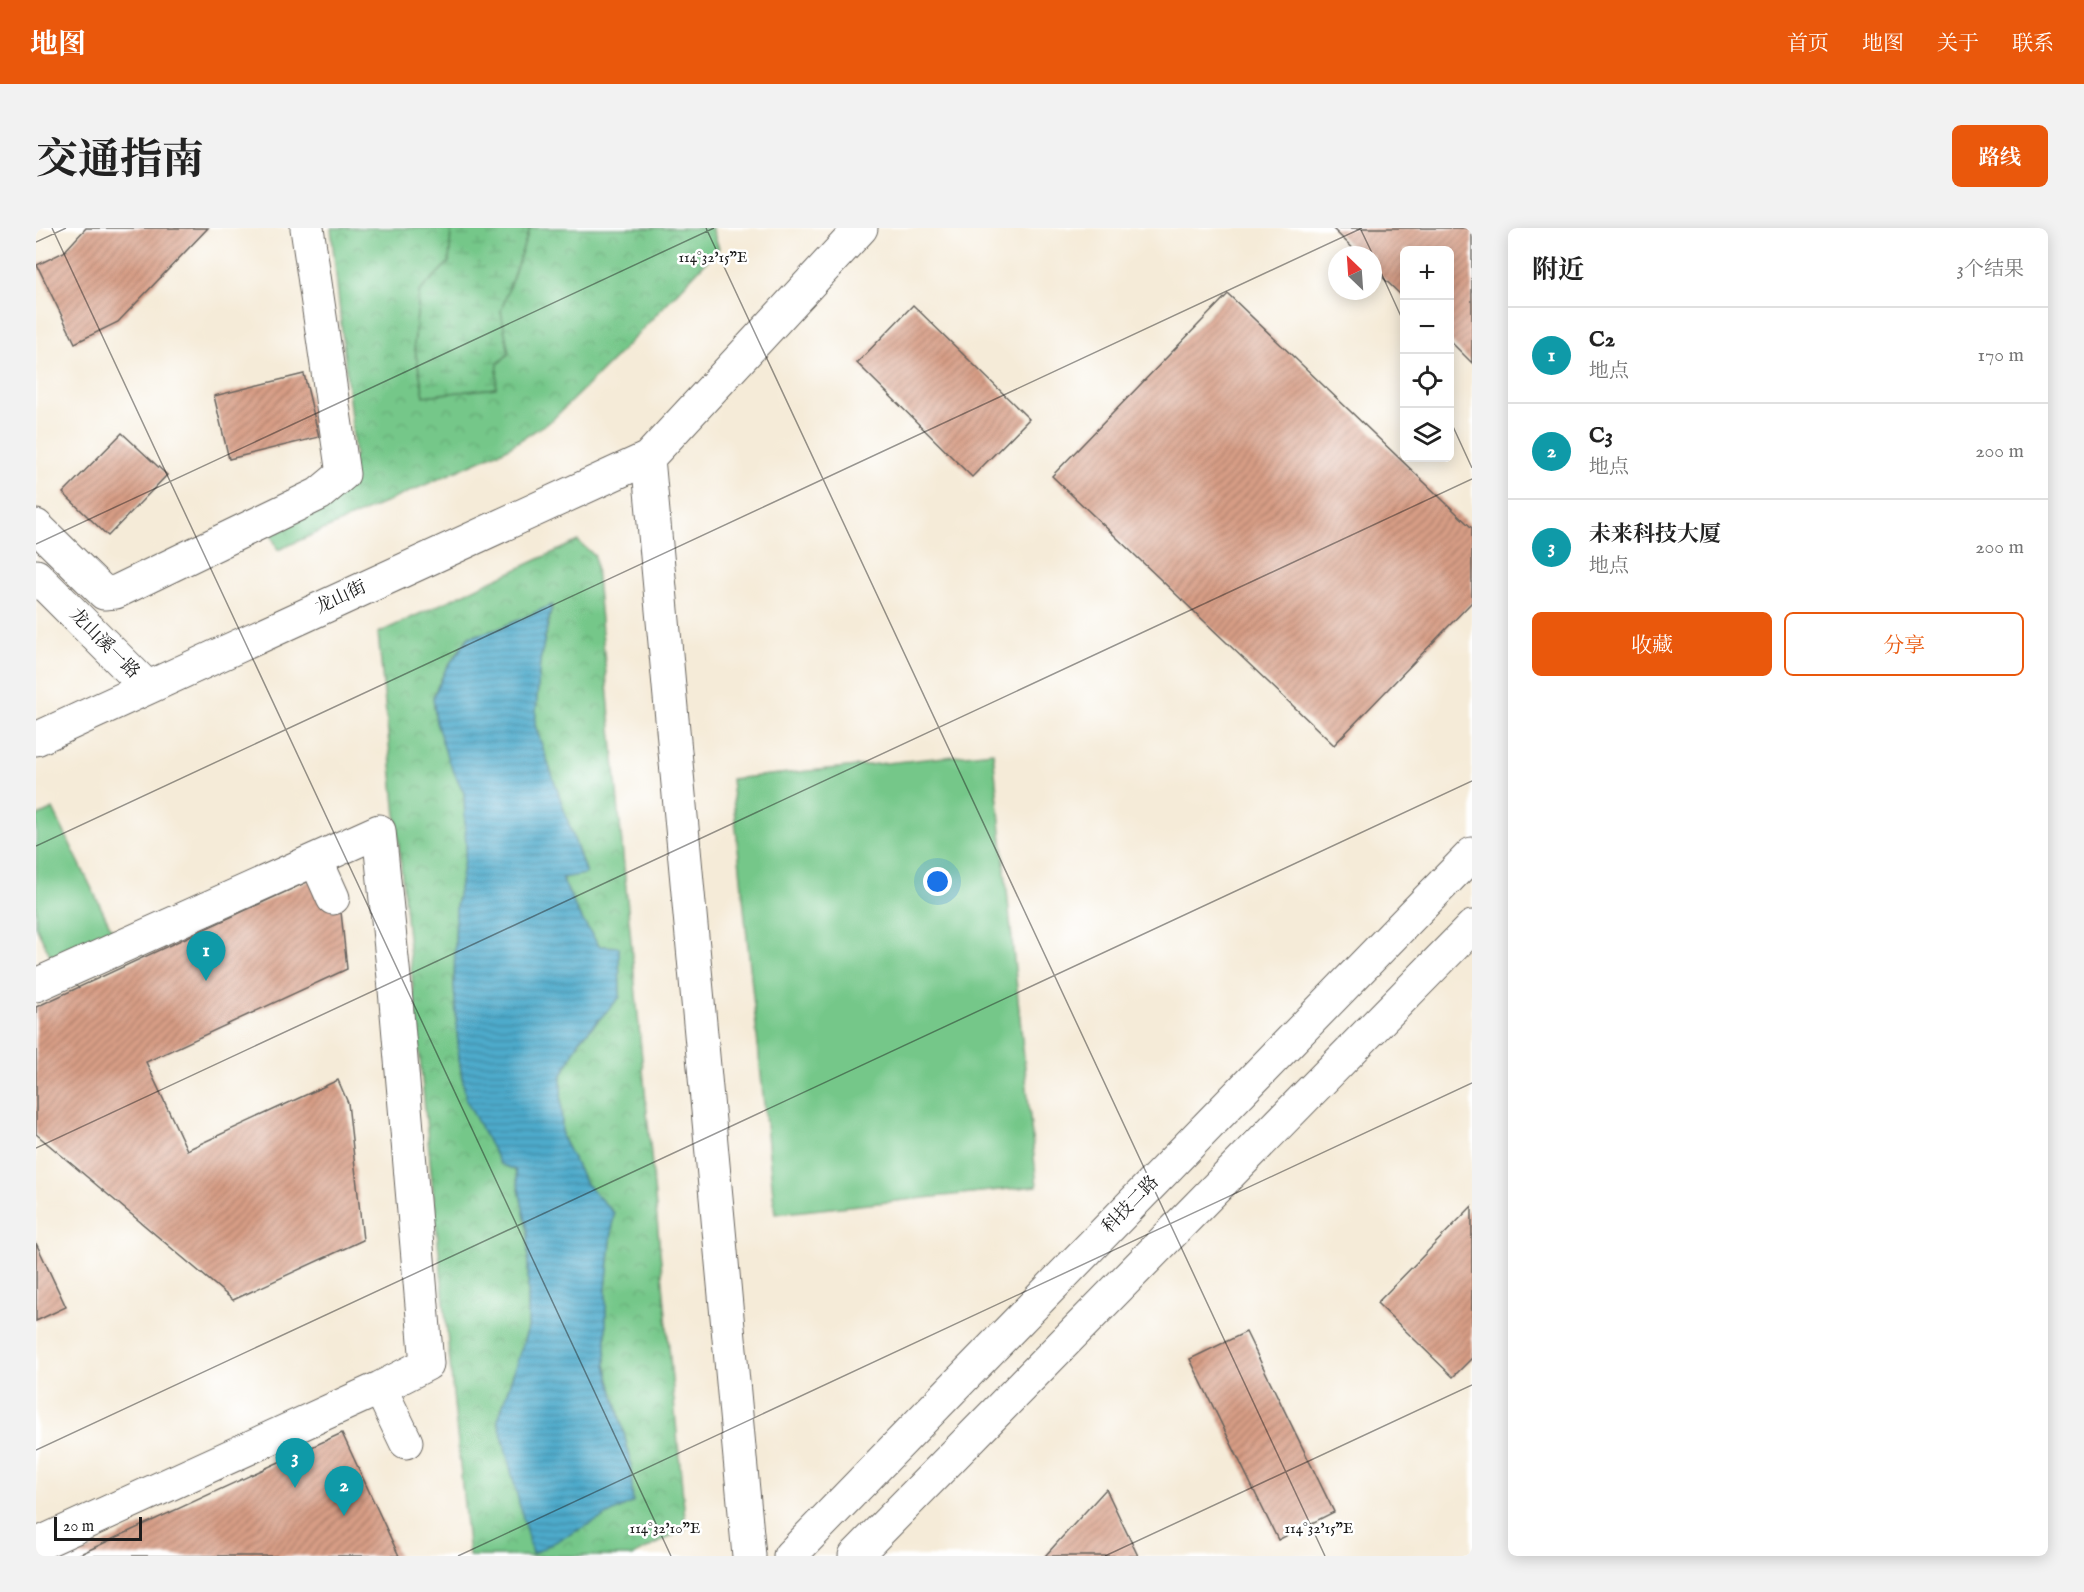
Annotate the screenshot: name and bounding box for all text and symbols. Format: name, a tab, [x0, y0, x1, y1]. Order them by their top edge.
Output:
text: 地图	[30, 28, 86, 63]
text: 首页	[1787, 31, 1829, 58]
text: 地图	[1862, 31, 1904, 58]
text: 关于	[1937, 31, 1979, 58]
text: 联系	[2012, 31, 2054, 58]
button: 路线	[1952, 125, 2048, 187]
text: 交通指南	[36, 135, 204, 188]
north arrow	[1328, 246, 1382, 300]
map controls	[1400, 246, 1454, 462]
button: +	[1400, 246, 1454, 300]
text: 114°32'15"E	[679, 248, 747, 267]
text: 附近	[1532, 254, 1584, 287]
text: 3个结果	[1957, 257, 2024, 282]
button: −	[1400, 300, 1454, 354]
text: C2	[1589, 326, 1615, 354]
text: 1	[1548, 343, 1555, 368]
text: 170 m	[1978, 343, 2024, 368]
button: locate	[1400, 354, 1454, 408]
text: 地点	[1589, 359, 1629, 384]
button: layers	[1400, 408, 1454, 462]
text: C3	[1589, 422, 1613, 450]
text: 2	[1547, 439, 1556, 464]
text: 200 m	[1975, 439, 2024, 464]
text: 地点	[1589, 455, 1629, 480]
text: 未来科技大厦	[1589, 521, 1721, 549]
text: 3	[1548, 535, 1555, 560]
text: 200 m	[1975, 535, 2024, 560]
text: 地点	[1589, 554, 1629, 579]
street label: 龙山街	[312, 576, 370, 620]
street label: 龙山溪一路	[64, 604, 144, 684]
button: 收藏	[1532, 612, 1772, 676]
button: 分享	[1784, 612, 2024, 676]
your location	[923, 867, 952, 896]
pin: 1	[186, 932, 226, 981]
street label: 科技二路	[1098, 1171, 1164, 1239]
pin: 3	[276, 1438, 314, 1488]
pin: 2	[324, 1466, 364, 1516]
scale bar	[54, 1514, 142, 1542]
text: 20 m	[63, 1517, 94, 1537]
text: 114°32'10"E	[630, 1519, 700, 1538]
text: 114°32'15"E	[1285, 1519, 1353, 1538]

